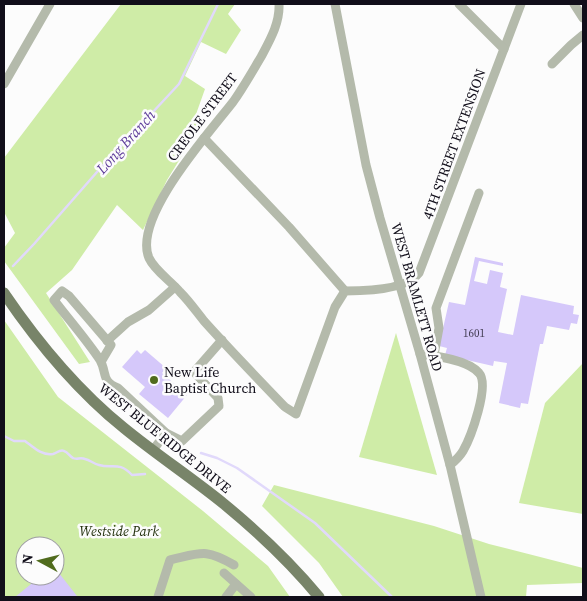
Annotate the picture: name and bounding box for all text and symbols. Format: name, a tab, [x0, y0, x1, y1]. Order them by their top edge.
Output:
street label: 4TH STREET EXTENSION	[417, 66, 491, 222]
street label: CREOLE STREET	[162, 68, 242, 165]
water label: Long Branch	[91, 105, 160, 179]
street label: WEST BRAMLETT ROAD	[386, 220, 448, 374]
house number: 1601	[463, 326, 485, 341]
place label: New Life Baptist Church	[164, 362, 257, 398]
marker: New Life Baptist Church	[148, 374, 160, 386]
street label: WEST BLUE RIDGE DRIVE	[94, 378, 236, 498]
park label: Westside Park	[79, 521, 159, 541]
north arrow	[15, 536, 65, 586]
text: N	[17, 553, 38, 566]

